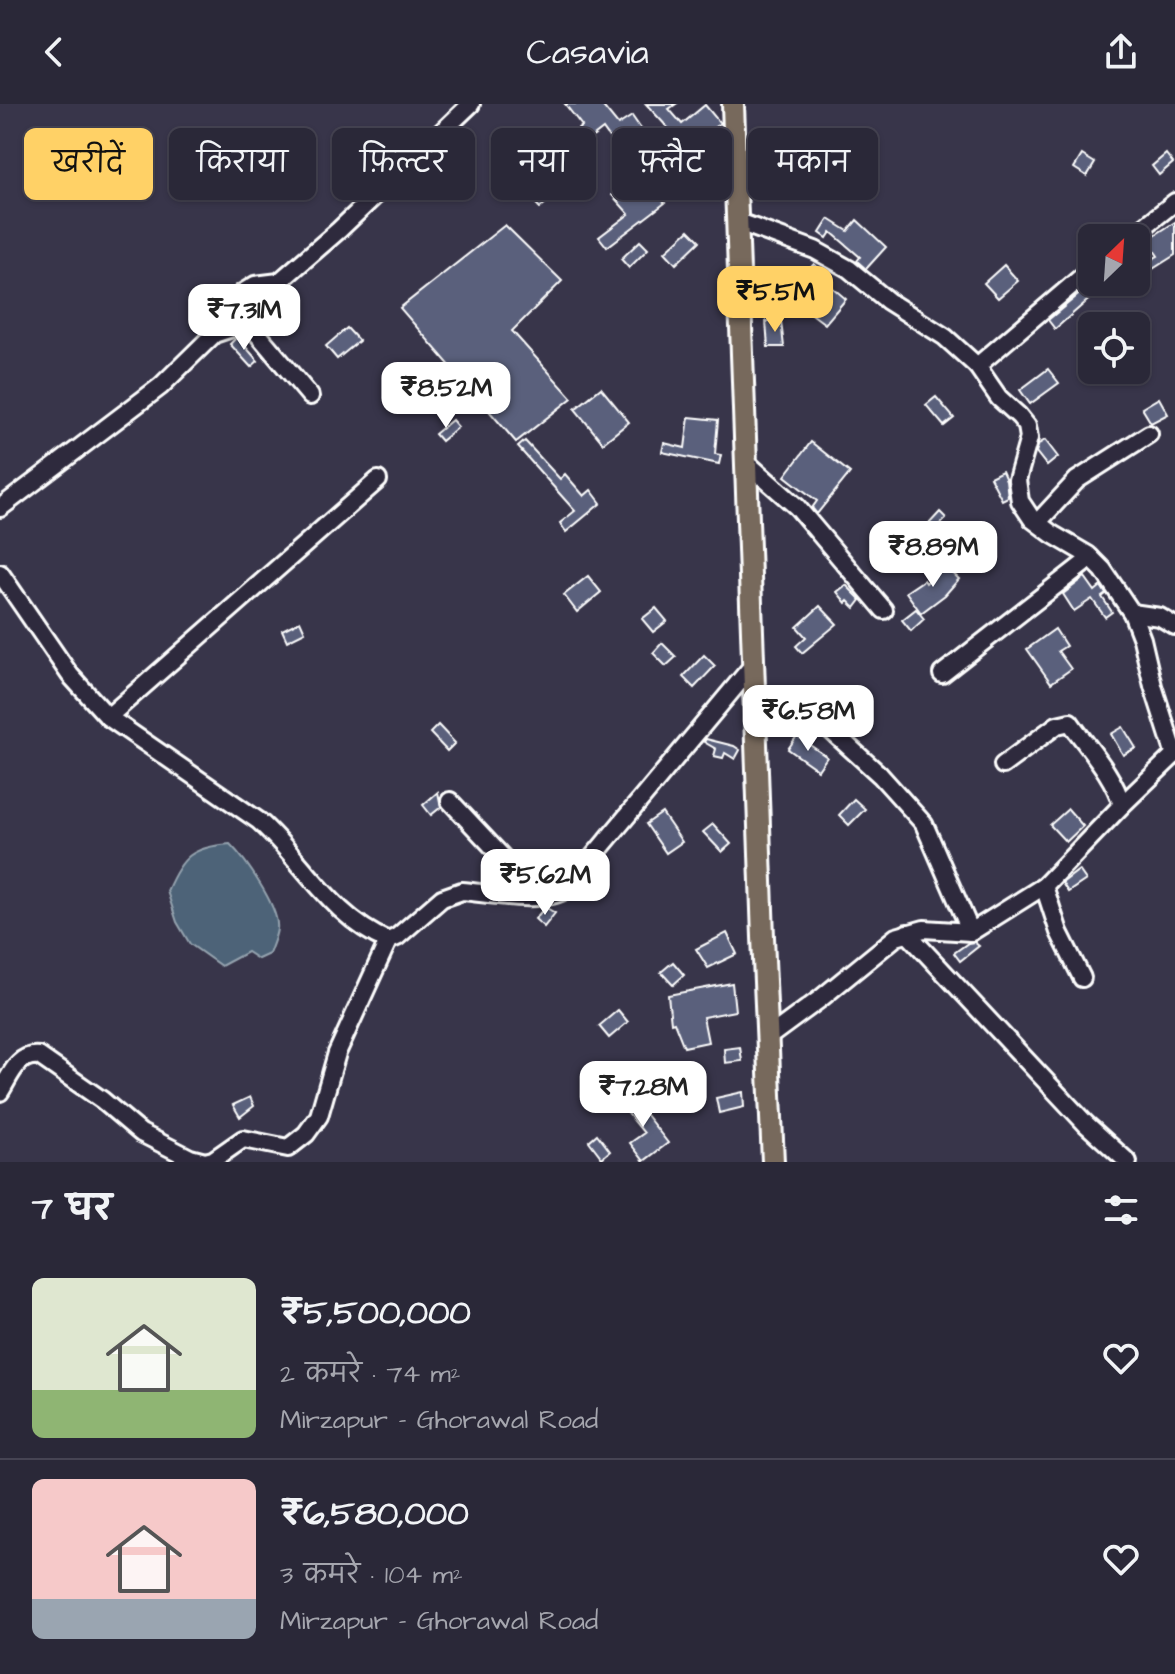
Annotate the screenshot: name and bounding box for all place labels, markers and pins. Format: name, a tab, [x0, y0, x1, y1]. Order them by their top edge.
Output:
pin: ₹5.5M	[719, 266, 831, 334]
pin: ₹7.31M	[179, 284, 309, 352]
pin: ₹8.52M	[381, 362, 511, 430]
pin: ₹8.89M	[868, 521, 998, 589]
pin: ₹6.58M	[743, 685, 873, 753]
pin: ₹5.62M	[480, 849, 610, 917]
pin: ₹7.28M	[578, 1061, 708, 1129]

